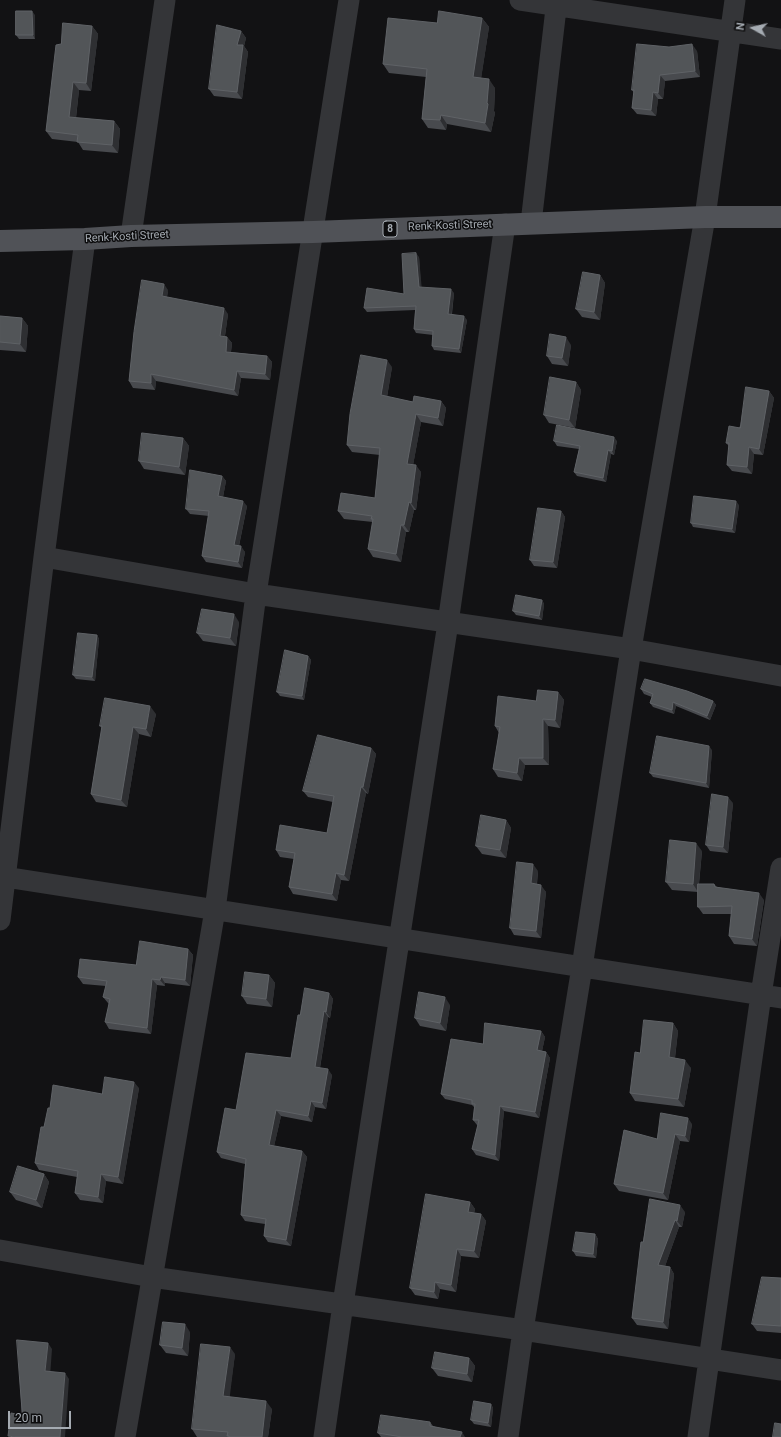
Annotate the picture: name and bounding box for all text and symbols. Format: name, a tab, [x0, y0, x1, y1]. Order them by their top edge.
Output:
north arrow	[733, 8, 773, 48]
text: N	[734, 22, 748, 31]
street label: Renk-Kosti Street	[408, 218, 492, 234]
road number: 8	[383, 221, 397, 237]
street label: Renk-Kosti Street	[85, 228, 169, 246]
scale bar	[10, 1403, 73, 1429]
text: 20 m	[15, 1411, 42, 1425]

